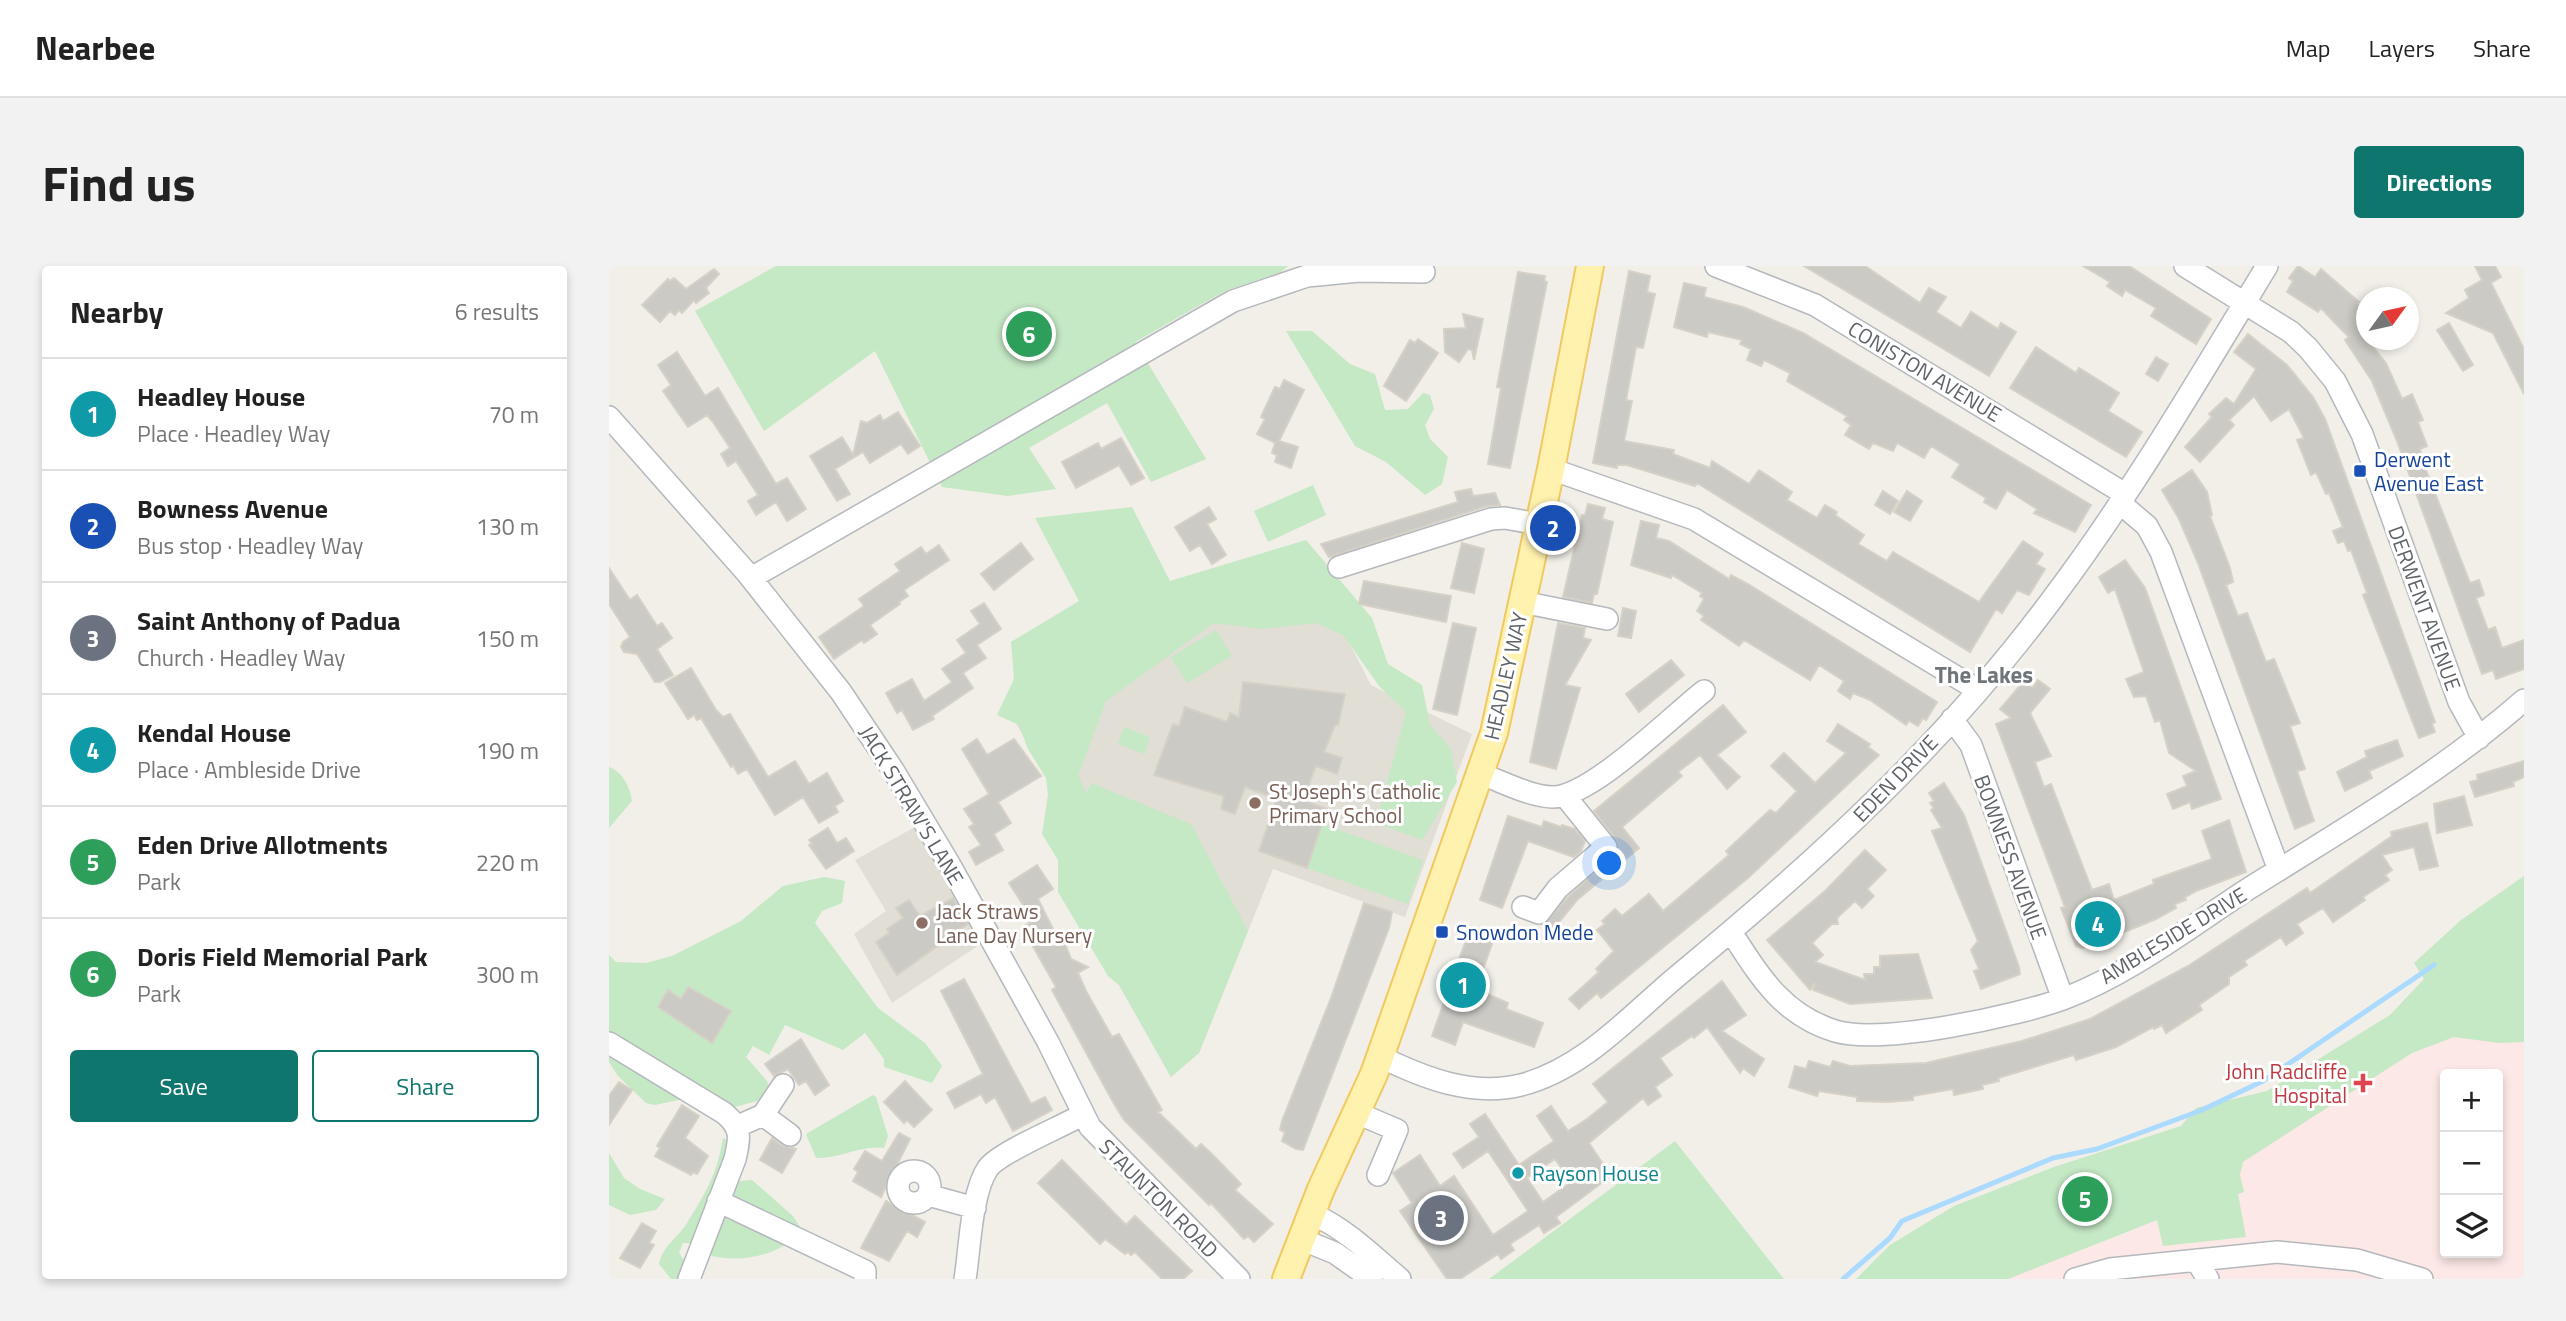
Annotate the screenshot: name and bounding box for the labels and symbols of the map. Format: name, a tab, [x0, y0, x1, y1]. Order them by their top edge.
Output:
north arrow	[2356, 287, 2419, 350]
pin: 6	[1006, 308, 1052, 360]
street label: CONISTON AVENUE	[1842, 312, 2008, 430]
place label: Derwent Avenue East	[2374, 443, 2484, 499]
marker: Derwent Avenue East	[2352, 463, 2368, 479]
pin: 2	[1530, 502, 1576, 554]
street label: DERWENT AVENUE	[2380, 521, 2470, 695]
street label: HEADLEY WAY	[1475, 608, 1535, 743]
district label: The Lakes	[1935, 657, 2033, 692]
street label: JACK STRAW'S LANE	[852, 719, 972, 891]
street label: EDEN DRIVE	[1845, 727, 1945, 829]
street label: BOWNESS AVENUE	[1966, 770, 2056, 944]
place label: St Joseph's Catholic Primary School	[1269, 775, 1441, 831]
marker: St Joseph's Catholic Primary School	[1247, 795, 1263, 811]
your location	[1592, 846, 1626, 880]
street label: AMBLESIDE DRIVE	[2093, 878, 2253, 992]
place label: Jack Straws Lane Day Nursery	[936, 895, 1092, 951]
pin: 4	[2075, 898, 2121, 950]
marker: Jack Straws Lane Day Nursery	[914, 915, 930, 931]
place label: Snowdon Mede	[1456, 916, 1594, 948]
marker: Snowdon Mede	[1434, 924, 1450, 940]
pin: 1	[1440, 959, 1486, 1011]
place label: John Radcliffe Hospital	[2225, 1055, 2347, 1111]
marker: John Radcliffe Hospital	[2353, 1073, 2373, 1093]
street label: STAUNTON ROAD	[1092, 1131, 1226, 1265]
place label: Rayson House	[1532, 1157, 1659, 1189]
marker: Rayson House	[1510, 1165, 1526, 1181]
pin: 5	[2062, 1173, 2108, 1225]
pin: 3	[1418, 1192, 1464, 1244]

